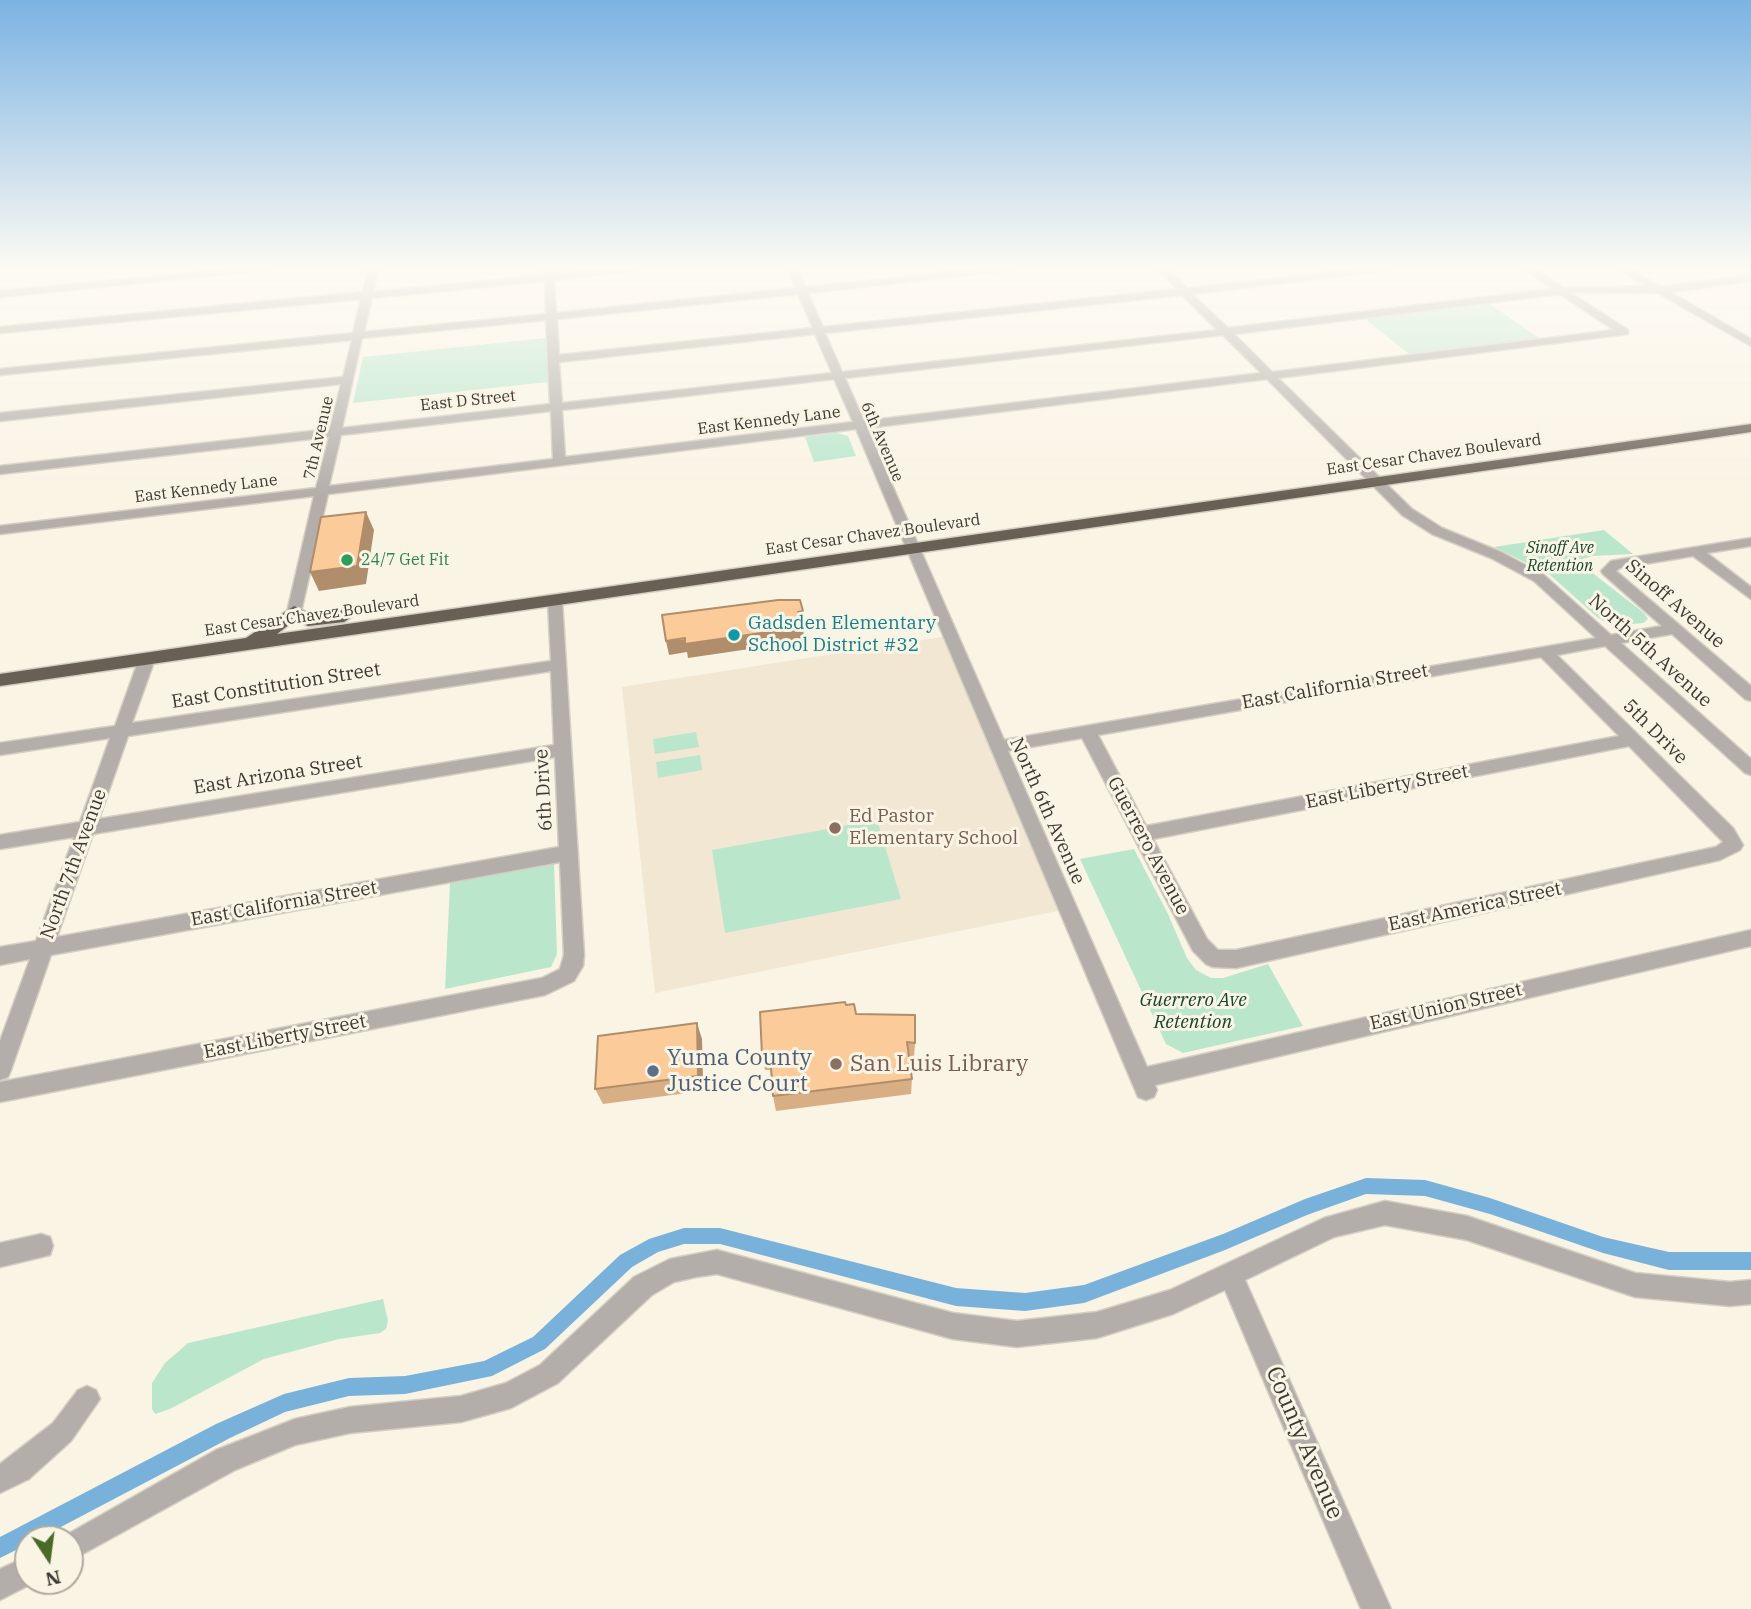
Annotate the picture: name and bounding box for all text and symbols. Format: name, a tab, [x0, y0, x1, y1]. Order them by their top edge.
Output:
street label: East D Street	[419, 386, 517, 416]
street label: 7th Avenue	[300, 394, 338, 482]
street label: 6th Avenue	[857, 399, 907, 485]
street label: East Kennedy Lane	[696, 403, 842, 439]
street label: East Cesar Chavez Boulevard	[1325, 430, 1543, 480]
street label: East Kennedy Lane	[133, 471, 279, 507]
street label: East Cesar Chavez Boulevard	[764, 510, 982, 560]
park label: Sinoff Ave Retention	[1526, 538, 1594, 576]
place label: 24/7 Get Fit	[361, 550, 449, 570]
marker: 24/7 Get Fit	[339, 552, 355, 568]
street label: Sinoff Avenue	[1621, 555, 1729, 653]
street label: North 5th Avenue	[1584, 590, 1716, 712]
street label: East Cesar Chavez Boulevard	[203, 591, 421, 641]
place label: Gadsden Elementary School District #32	[748, 613, 936, 657]
marker: Gadsden Elementary School District #32	[726, 627, 742, 643]
street label: East Constitution Street	[170, 658, 382, 714]
street label: East California Street	[1240, 659, 1430, 715]
street label: 5th Drive	[1618, 695, 1692, 769]
street label: North 6th Avenue	[1004, 734, 1090, 888]
street label: 6th Drive	[530, 748, 558, 832]
street label: East Arizona Street	[192, 750, 364, 800]
street label: East Liberty Street	[1304, 760, 1470, 814]
street label: Guerrero Avenue	[1102, 773, 1194, 919]
street label: North 7th Avenue	[36, 786, 112, 942]
place label: Ed Pastor Elementary School	[849, 806, 1018, 850]
marker: Ed Pastor Elementary School	[827, 820, 843, 836]
street label: East California Street	[189, 876, 379, 932]
street label: East America Street	[1386, 878, 1564, 936]
street label: East Union Street	[1368, 978, 1524, 1036]
park label: Guerrero Ave Retention	[1139, 990, 1247, 1034]
street label: East Liberty Street	[202, 1010, 368, 1064]
place label: Yuma County Justice Court	[667, 1044, 812, 1098]
place label: San Luis Library	[850, 1050, 1028, 1078]
marker: San Luis Library	[828, 1056, 844, 1072]
marker: Yuma County Justice Court	[645, 1063, 661, 1079]
street label: County Avenue	[1259, 1363, 1349, 1523]
north arrow	[14, 1525, 84, 1595]
text: N	[43, 1565, 63, 1592]

